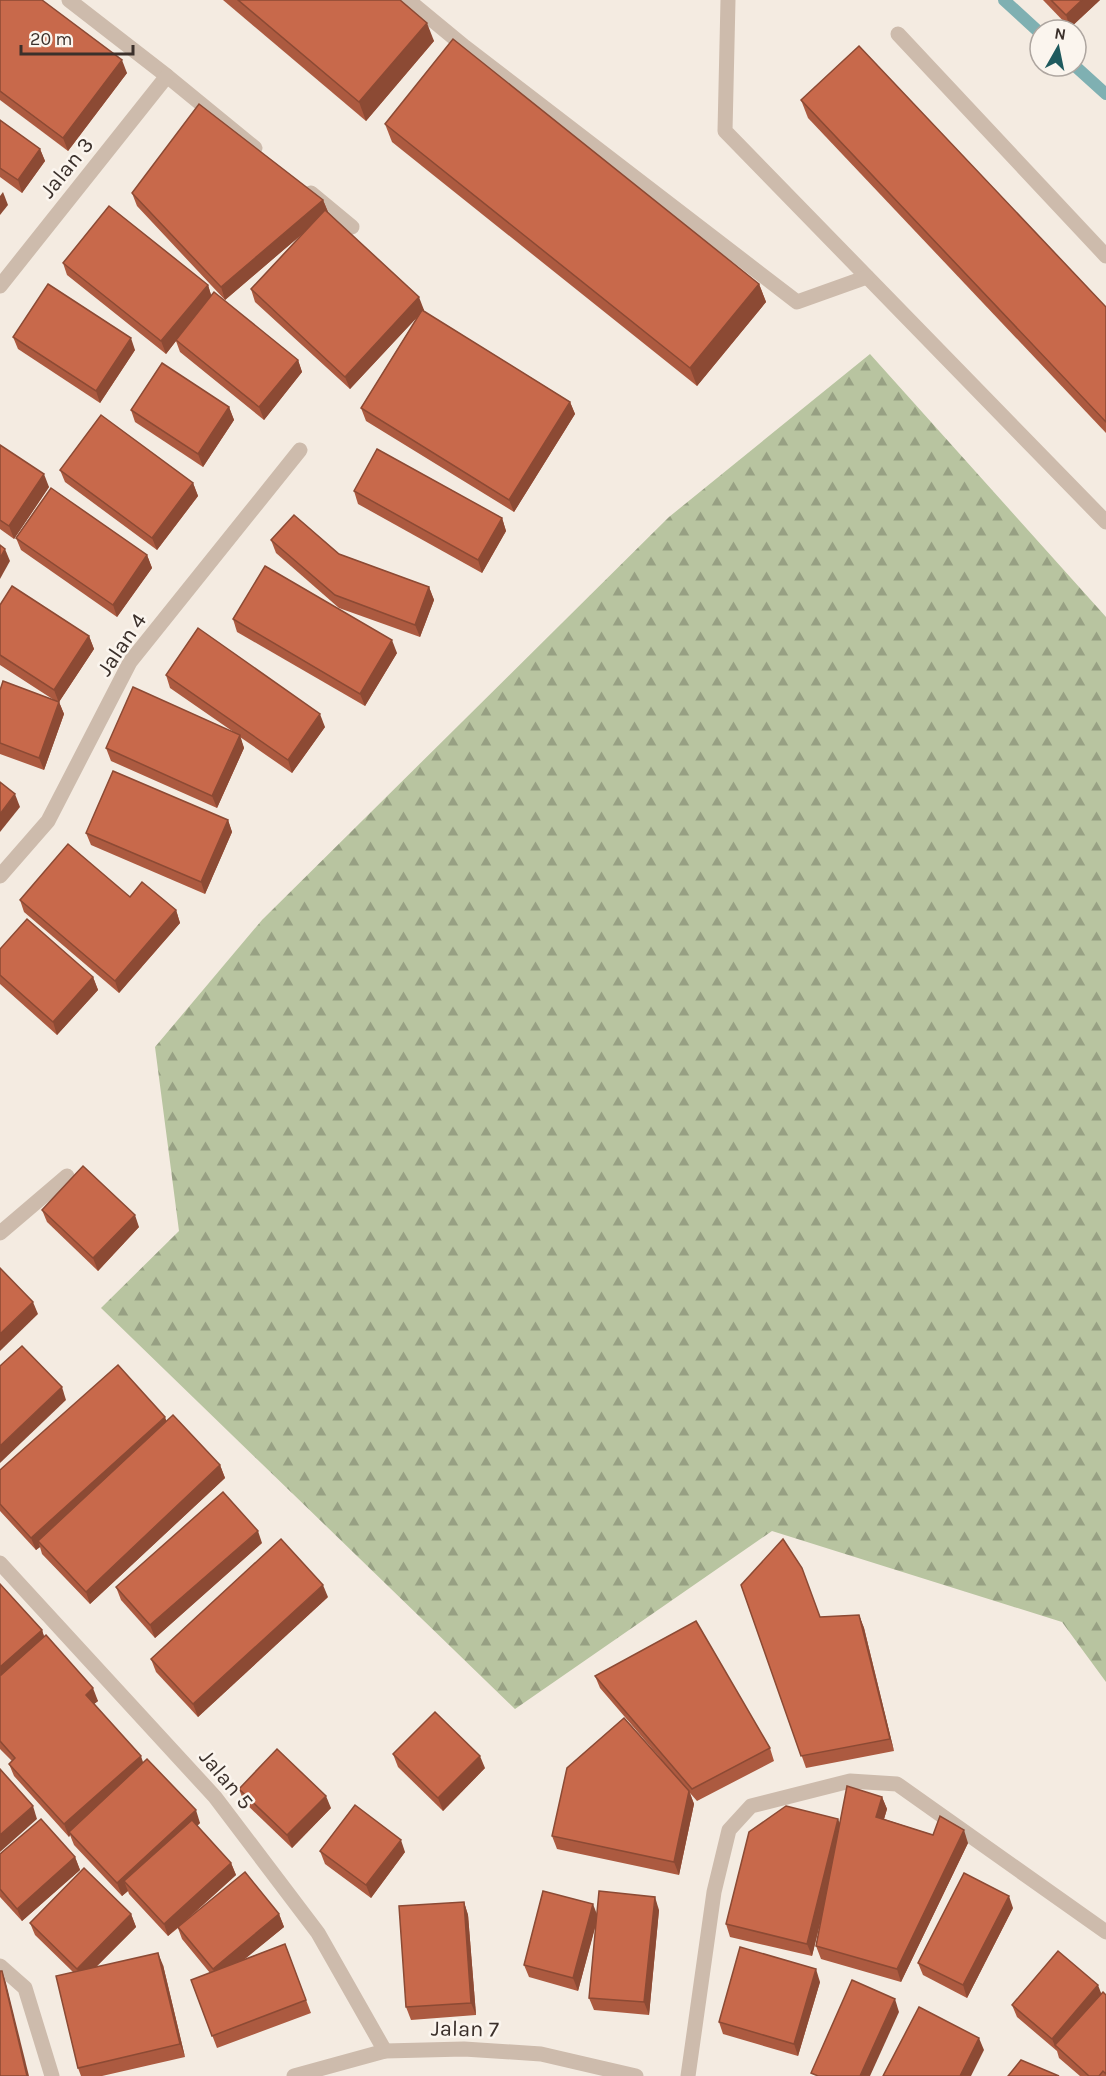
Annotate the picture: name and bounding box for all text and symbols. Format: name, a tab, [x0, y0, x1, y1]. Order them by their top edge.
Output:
scale bar	[21, 18, 134, 56]
north arrow	[1028, 18, 1088, 78]
text: N	[1053, 23, 1067, 44]
text: 20 m	[30, 28, 72, 50]
street label: Jalan 3	[34, 132, 99, 203]
street label: Jalan 4	[91, 608, 152, 681]
street label: Jalan 5	[194, 1744, 259, 1815]
street label: Jalan 7	[431, 2015, 499, 2043]

